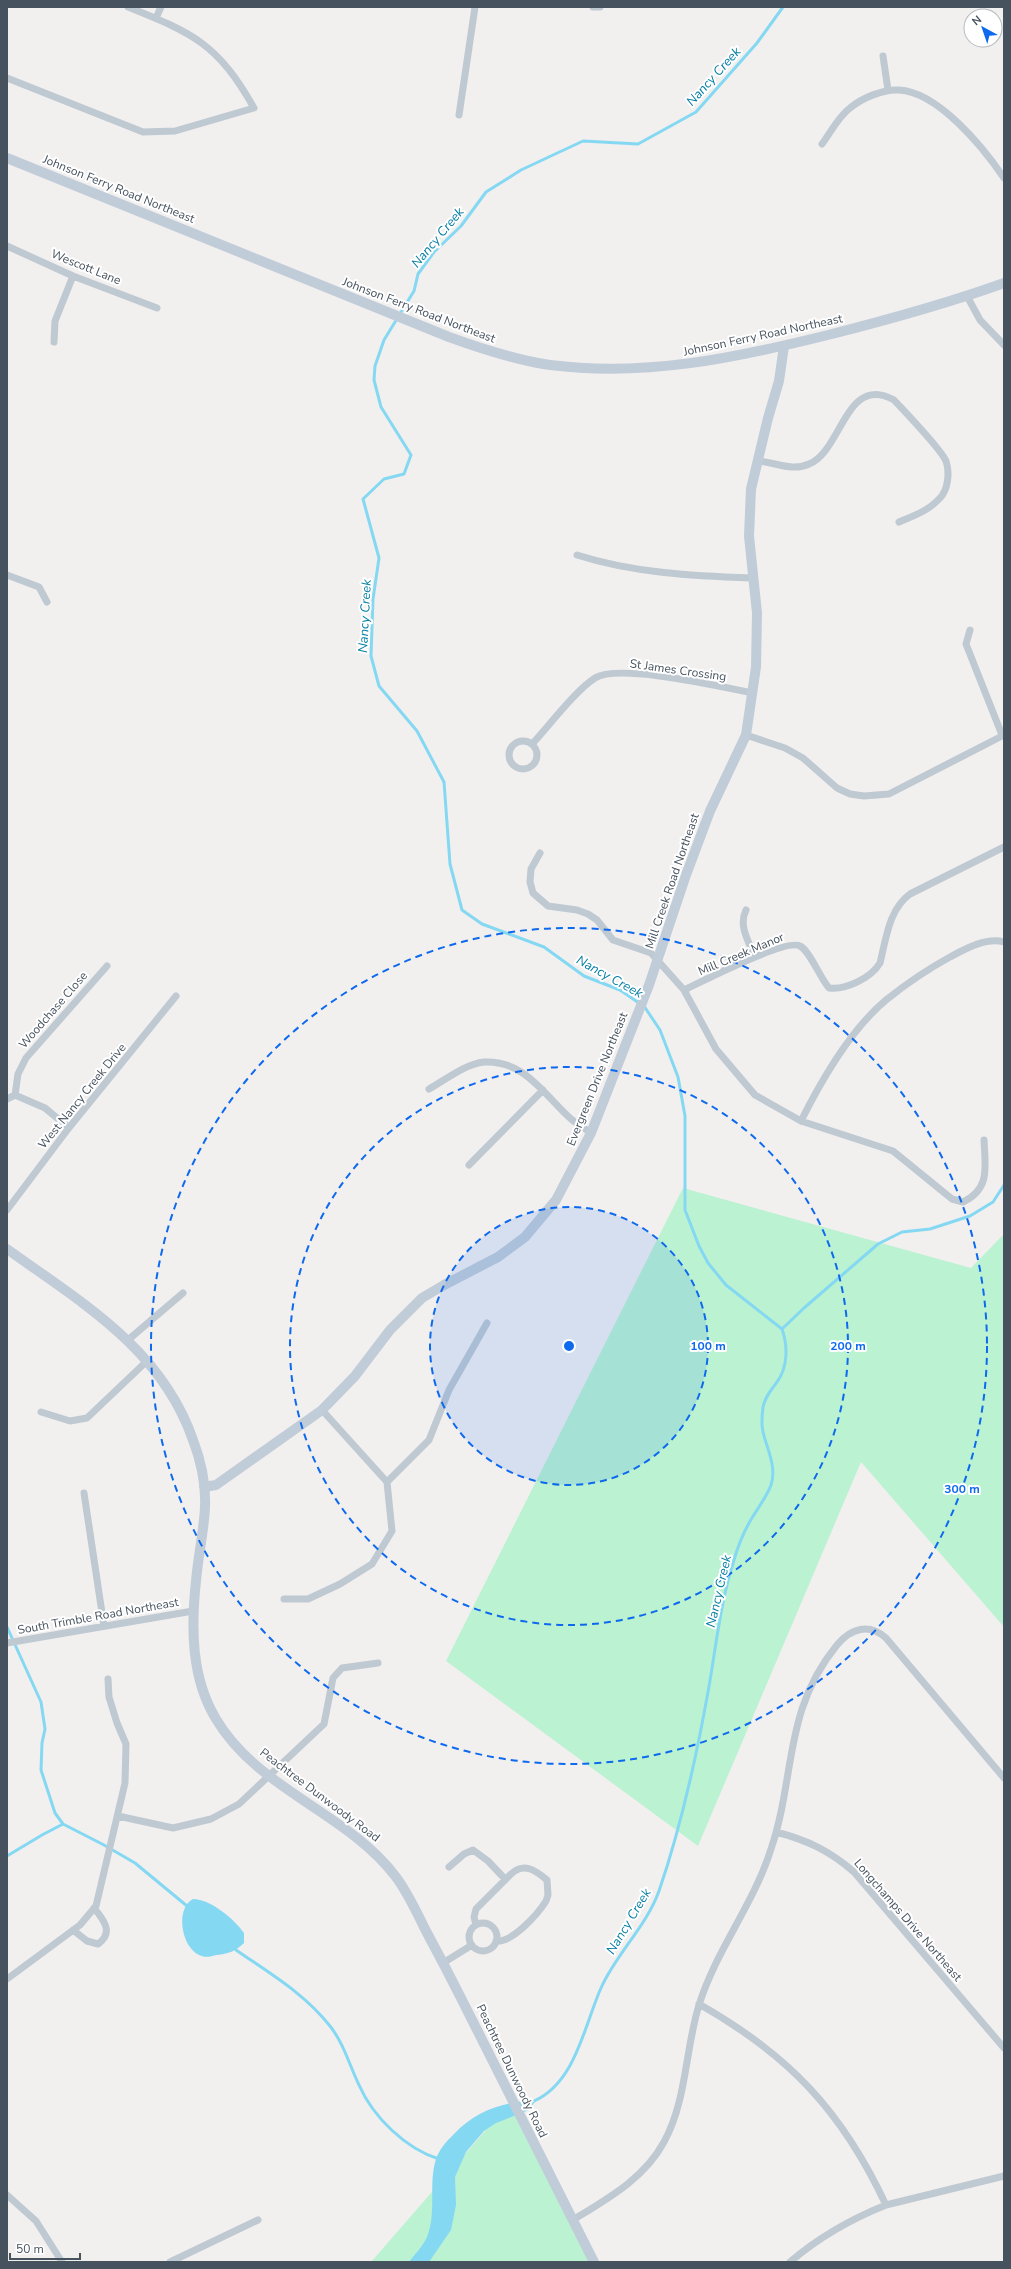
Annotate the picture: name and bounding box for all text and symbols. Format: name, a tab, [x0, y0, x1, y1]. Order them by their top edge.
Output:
north arrow	[963, 8, 1003, 48]
text: N	[969, 12, 985, 29]
water label: Nancy Creek	[682, 43, 745, 110]
street label: Johnson Ferry Road Northeast	[40, 151, 198, 227]
water label: Nancy Creek	[407, 203, 469, 272]
street label: Wescott Lane	[49, 246, 123, 288]
street label: Johnson Ferry Road Northeast	[339, 273, 498, 347]
street label: Johnson Ferry Road Northeast	[681, 310, 845, 360]
water label: Nancy Creek	[354, 578, 376, 653]
street label: St James Crossing	[629, 655, 727, 685]
street label: Mill Creek Road Northeast	[641, 810, 703, 951]
street label: Mill Creek Manor	[696, 928, 787, 979]
water label: Nancy Creek	[573, 951, 647, 1003]
street label: Woodchase Close	[15, 968, 91, 1052]
street label: Evergreen Drive Northeast	[563, 1009, 631, 1148]
street label: West Nancy Creek Drive	[34, 1040, 130, 1152]
text: 100 m	[690, 1338, 726, 1354]
text: 200 m	[830, 1338, 866, 1354]
centre of rings	[562, 1339, 576, 1353]
text: 300 m	[944, 1481, 980, 1497]
water label: Nancy Creek	[702, 1553, 736, 1629]
street label: South Trimble Road Northeast	[16, 1594, 181, 1638]
street label: Peachtree Dunwoody Road	[257, 1744, 383, 1846]
street label: Longchamps Drive Northeast	[850, 1855, 966, 1985]
water label: Nancy Creek	[602, 1885, 656, 1958]
street label: Peachtree Dunwoody Road	[473, 2002, 551, 2140]
scale bar	[10, 2235, 80, 2261]
text: 50 m	[16, 2241, 44, 2257]

